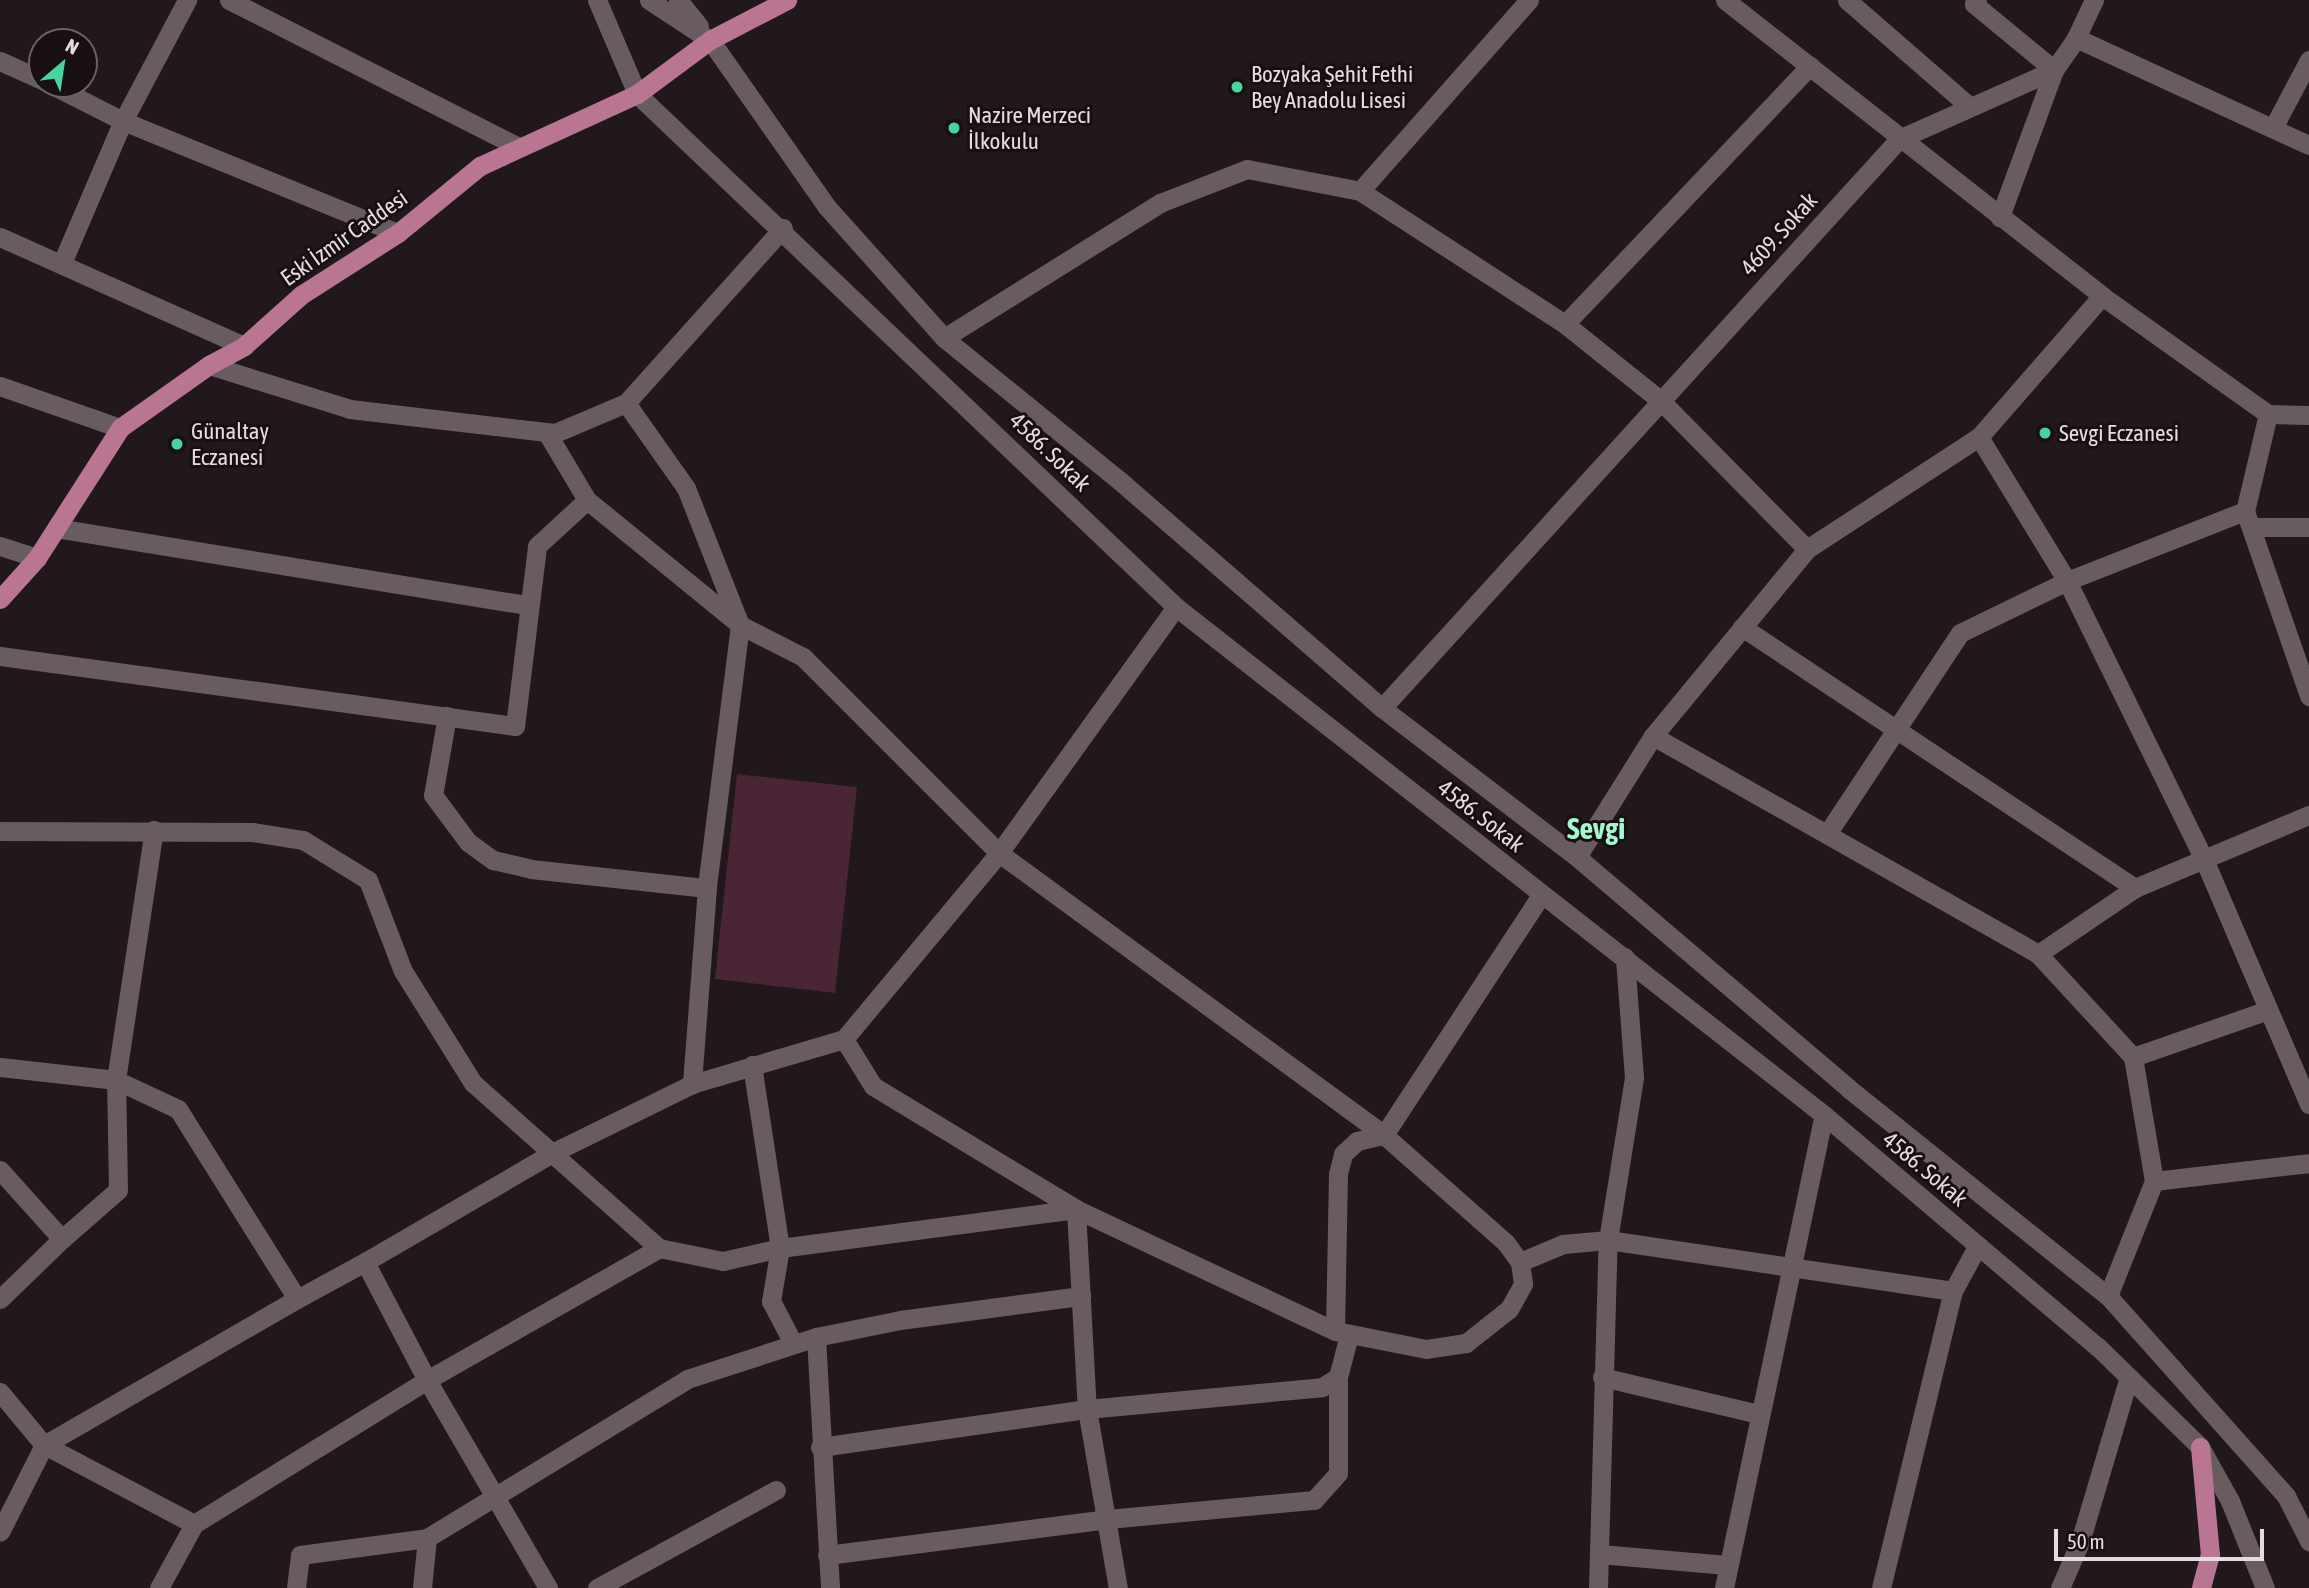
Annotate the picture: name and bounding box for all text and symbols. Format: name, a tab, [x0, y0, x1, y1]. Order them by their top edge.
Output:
north arrow	[28, 28, 98, 98]
text: N	[62, 34, 82, 59]
place label: Bozyaka Şehit Fethi Bey Anadolu Lisesi	[1251, 60, 1413, 114]
marker: Bozyaka Şehit Fethi Bey Anadolu Lisesi	[1229, 79, 1245, 95]
place label: Nazire Merzeci İlkokulu	[968, 101, 1091, 155]
marker: Nazire Merzeci İlkokulu	[946, 120, 962, 136]
street label: Eski İzmir Caddesi	[275, 184, 413, 292]
street label: 4609. Sokak	[1735, 187, 1823, 281]
street label: 4586. Sokak	[1004, 407, 1096, 497]
place label: Günaltay Eczanesi	[191, 417, 269, 471]
place label: Sevgi Eczanesi	[2059, 419, 2179, 447]
marker: Sevgi Eczanesi	[2037, 425, 2053, 441]
marker: Günaltay Eczanesi	[169, 436, 185, 452]
street label: 4586. Sokak	[1432, 774, 1530, 858]
district label: Sevgi	[1567, 810, 1625, 846]
street label: 4586. Sokak	[1877, 1126, 1973, 1212]
scale bar	[2057, 1514, 2267, 1558]
text: 50 m	[2067, 1529, 2105, 1553]

